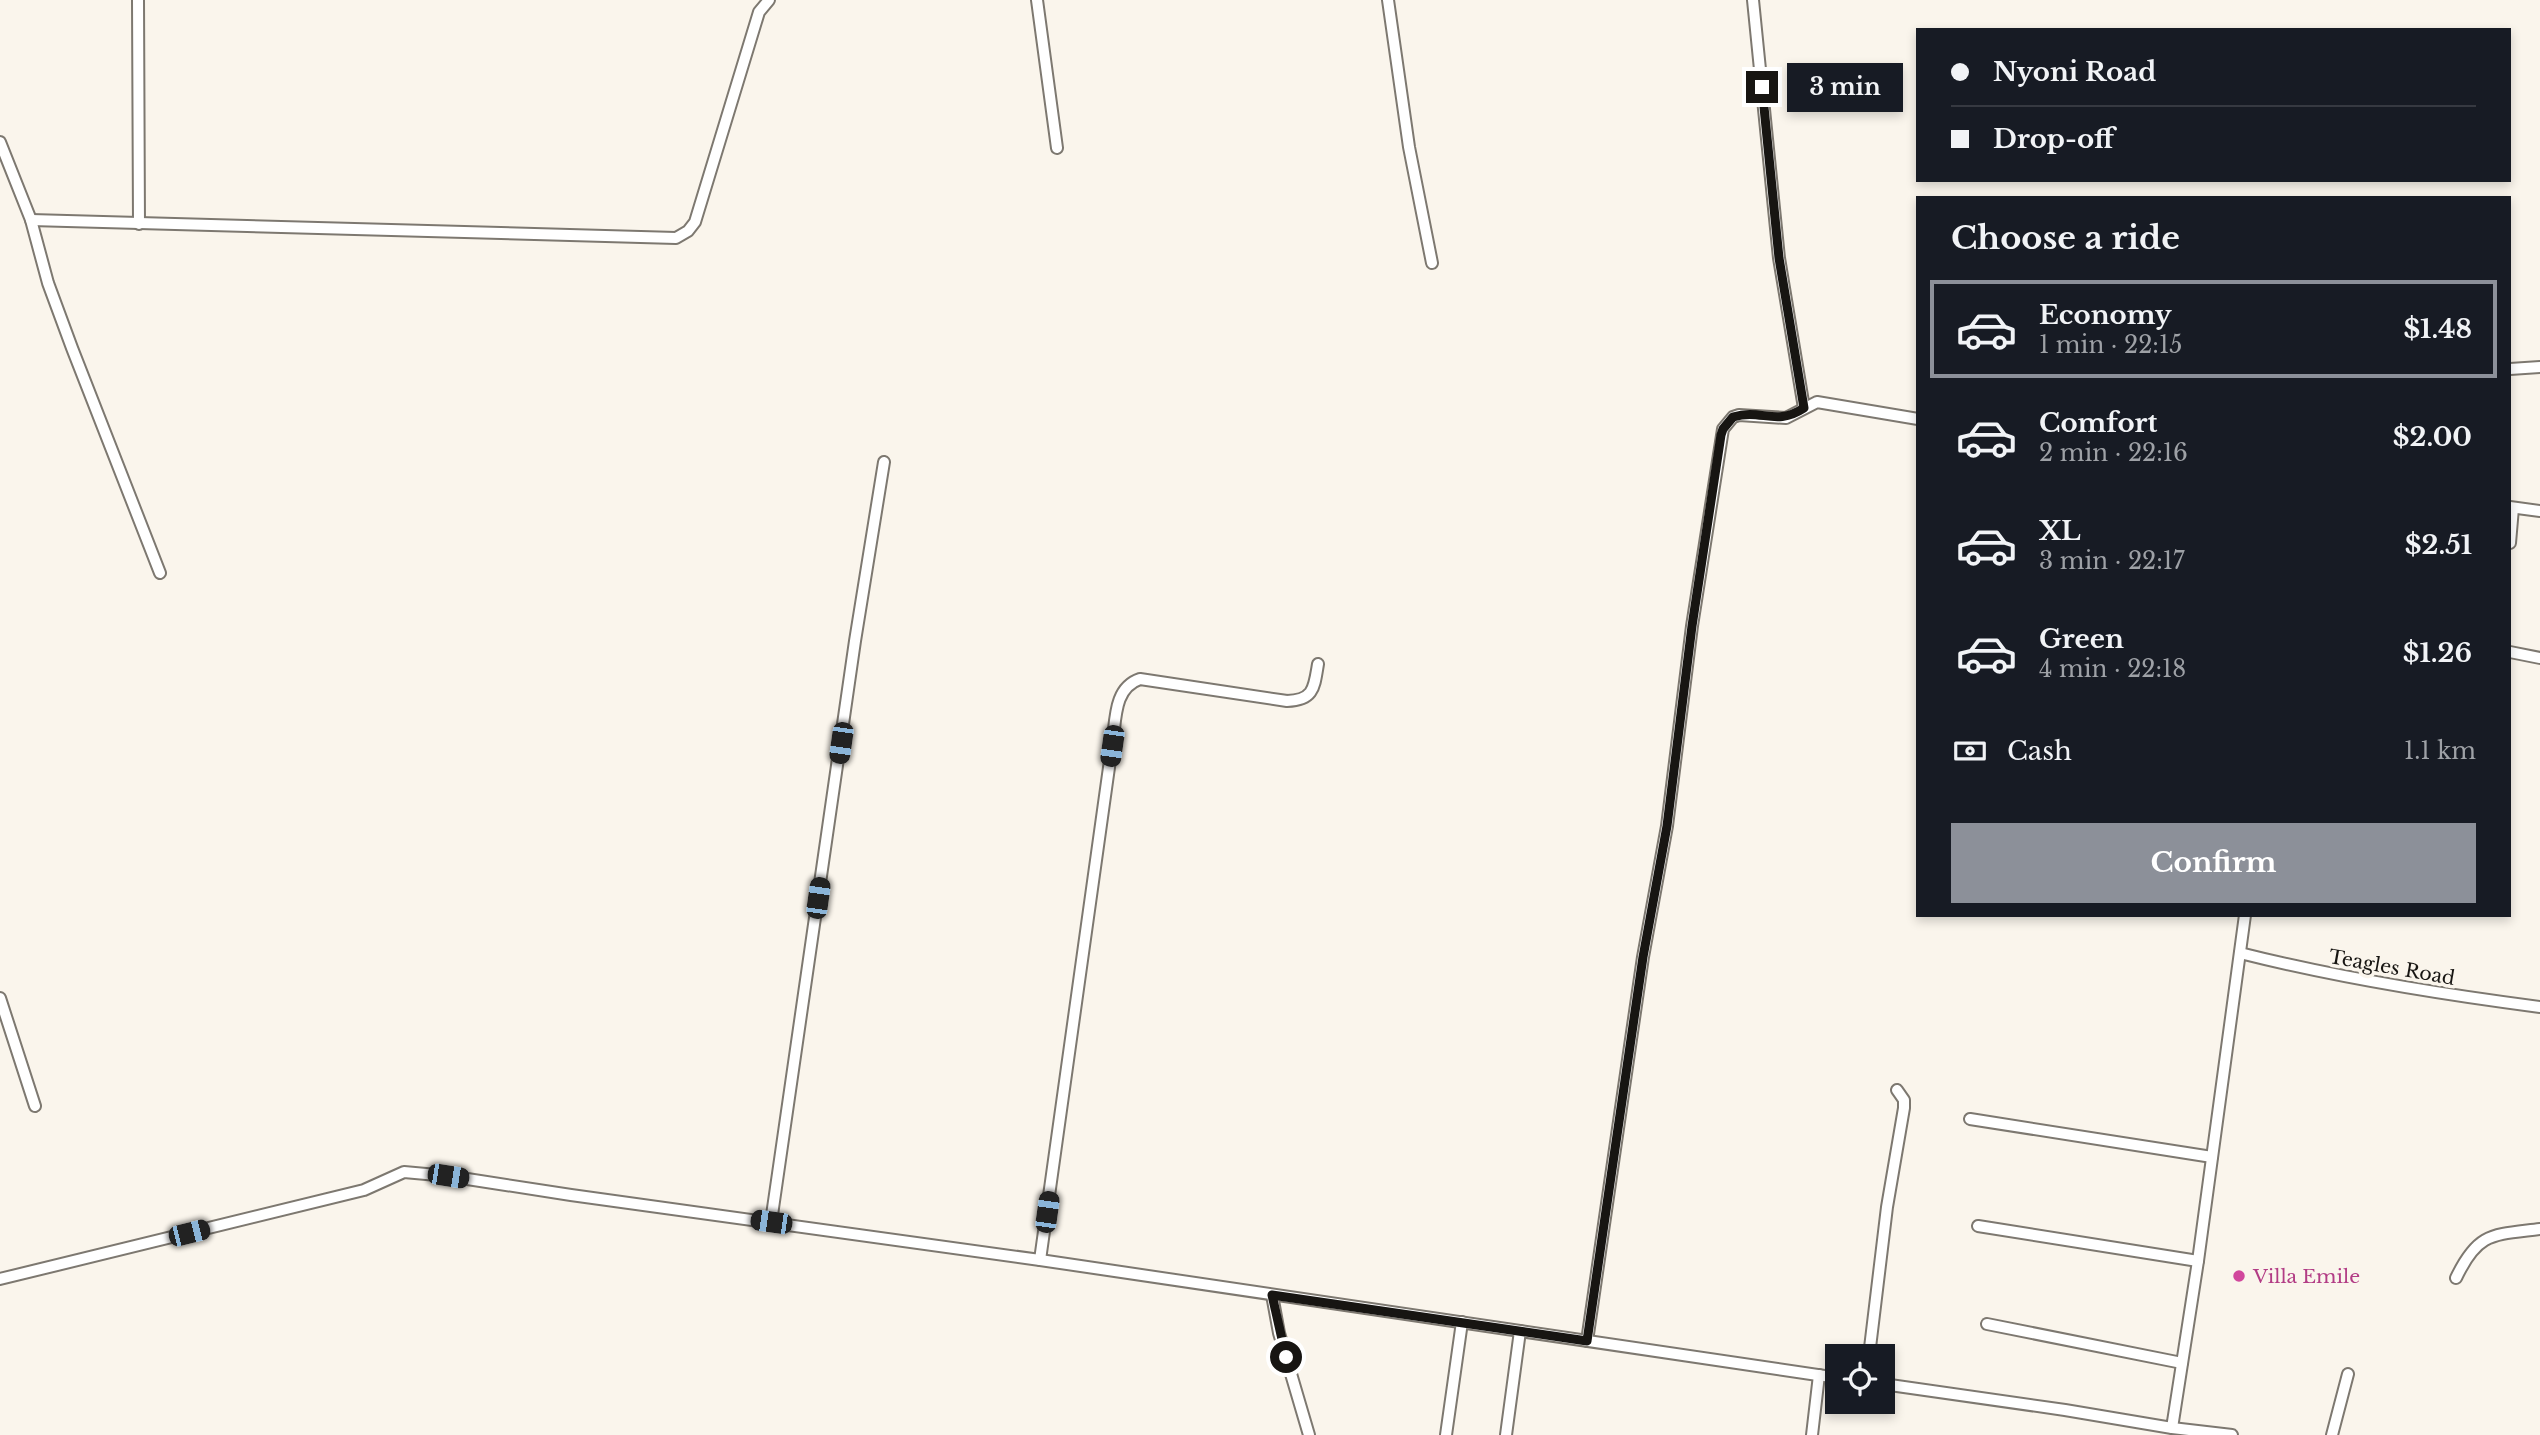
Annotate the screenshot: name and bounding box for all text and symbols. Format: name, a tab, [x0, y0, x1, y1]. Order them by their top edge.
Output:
text: Nyoni Road	[1993, 56, 2156, 88]
callout: 3 min	[1786, 62, 1902, 112]
route end	[1746, 71, 1778, 103]
text: 3 min	[1809, 73, 1881, 101]
text: Drop-off	[1993, 123, 2114, 155]
text: Choose a ride	[1951, 218, 2180, 258]
icon: car	[1955, 298, 2018, 361]
text: Economy	[2039, 299, 2172, 331]
text: $1.48	[2403, 313, 2472, 345]
text: 1 min · 22:15	[2039, 331, 2182, 359]
icon: car	[1955, 406, 2018, 469]
text: Comfort	[2039, 407, 2157, 439]
text: $2.00	[2393, 421, 2472, 453]
text: 2 min · 22:16	[2039, 439, 2188, 467]
icon: car	[1955, 514, 2018, 577]
text: XL	[2039, 515, 2081, 547]
text: $2.51	[2405, 529, 2472, 561]
text: 3 min · 22:17	[2039, 547, 2185, 575]
icon: car	[1955, 622, 2018, 685]
text: Green	[2039, 623, 2124, 655]
text: $1.26	[2403, 637, 2472, 669]
text: 4 min · 22:18	[2039, 655, 2186, 683]
car	[828, 721, 855, 765]
car	[1099, 724, 1126, 768]
icon: cash	[1951, 732, 1989, 770]
text: Cash	[2007, 735, 2072, 767]
text: 1.1 km	[2404, 737, 2476, 765]
button: Confirm	[1951, 823, 2476, 903]
car	[805, 876, 832, 920]
street label: Teagles Road	[2327, 945, 2457, 990]
car	[426, 1162, 471, 1190]
car	[1034, 1190, 1061, 1234]
car	[749, 1209, 794, 1235]
car	[167, 1218, 212, 1248]
place label: Villa Emile	[2252, 1265, 2360, 1288]
marker: Villa Emile	[2231, 1268, 2247, 1284]
route start	[1270, 1341, 1302, 1373]
map controls	[1825, 1344, 1895, 1414]
button: locate	[1825, 1344, 1895, 1414]

